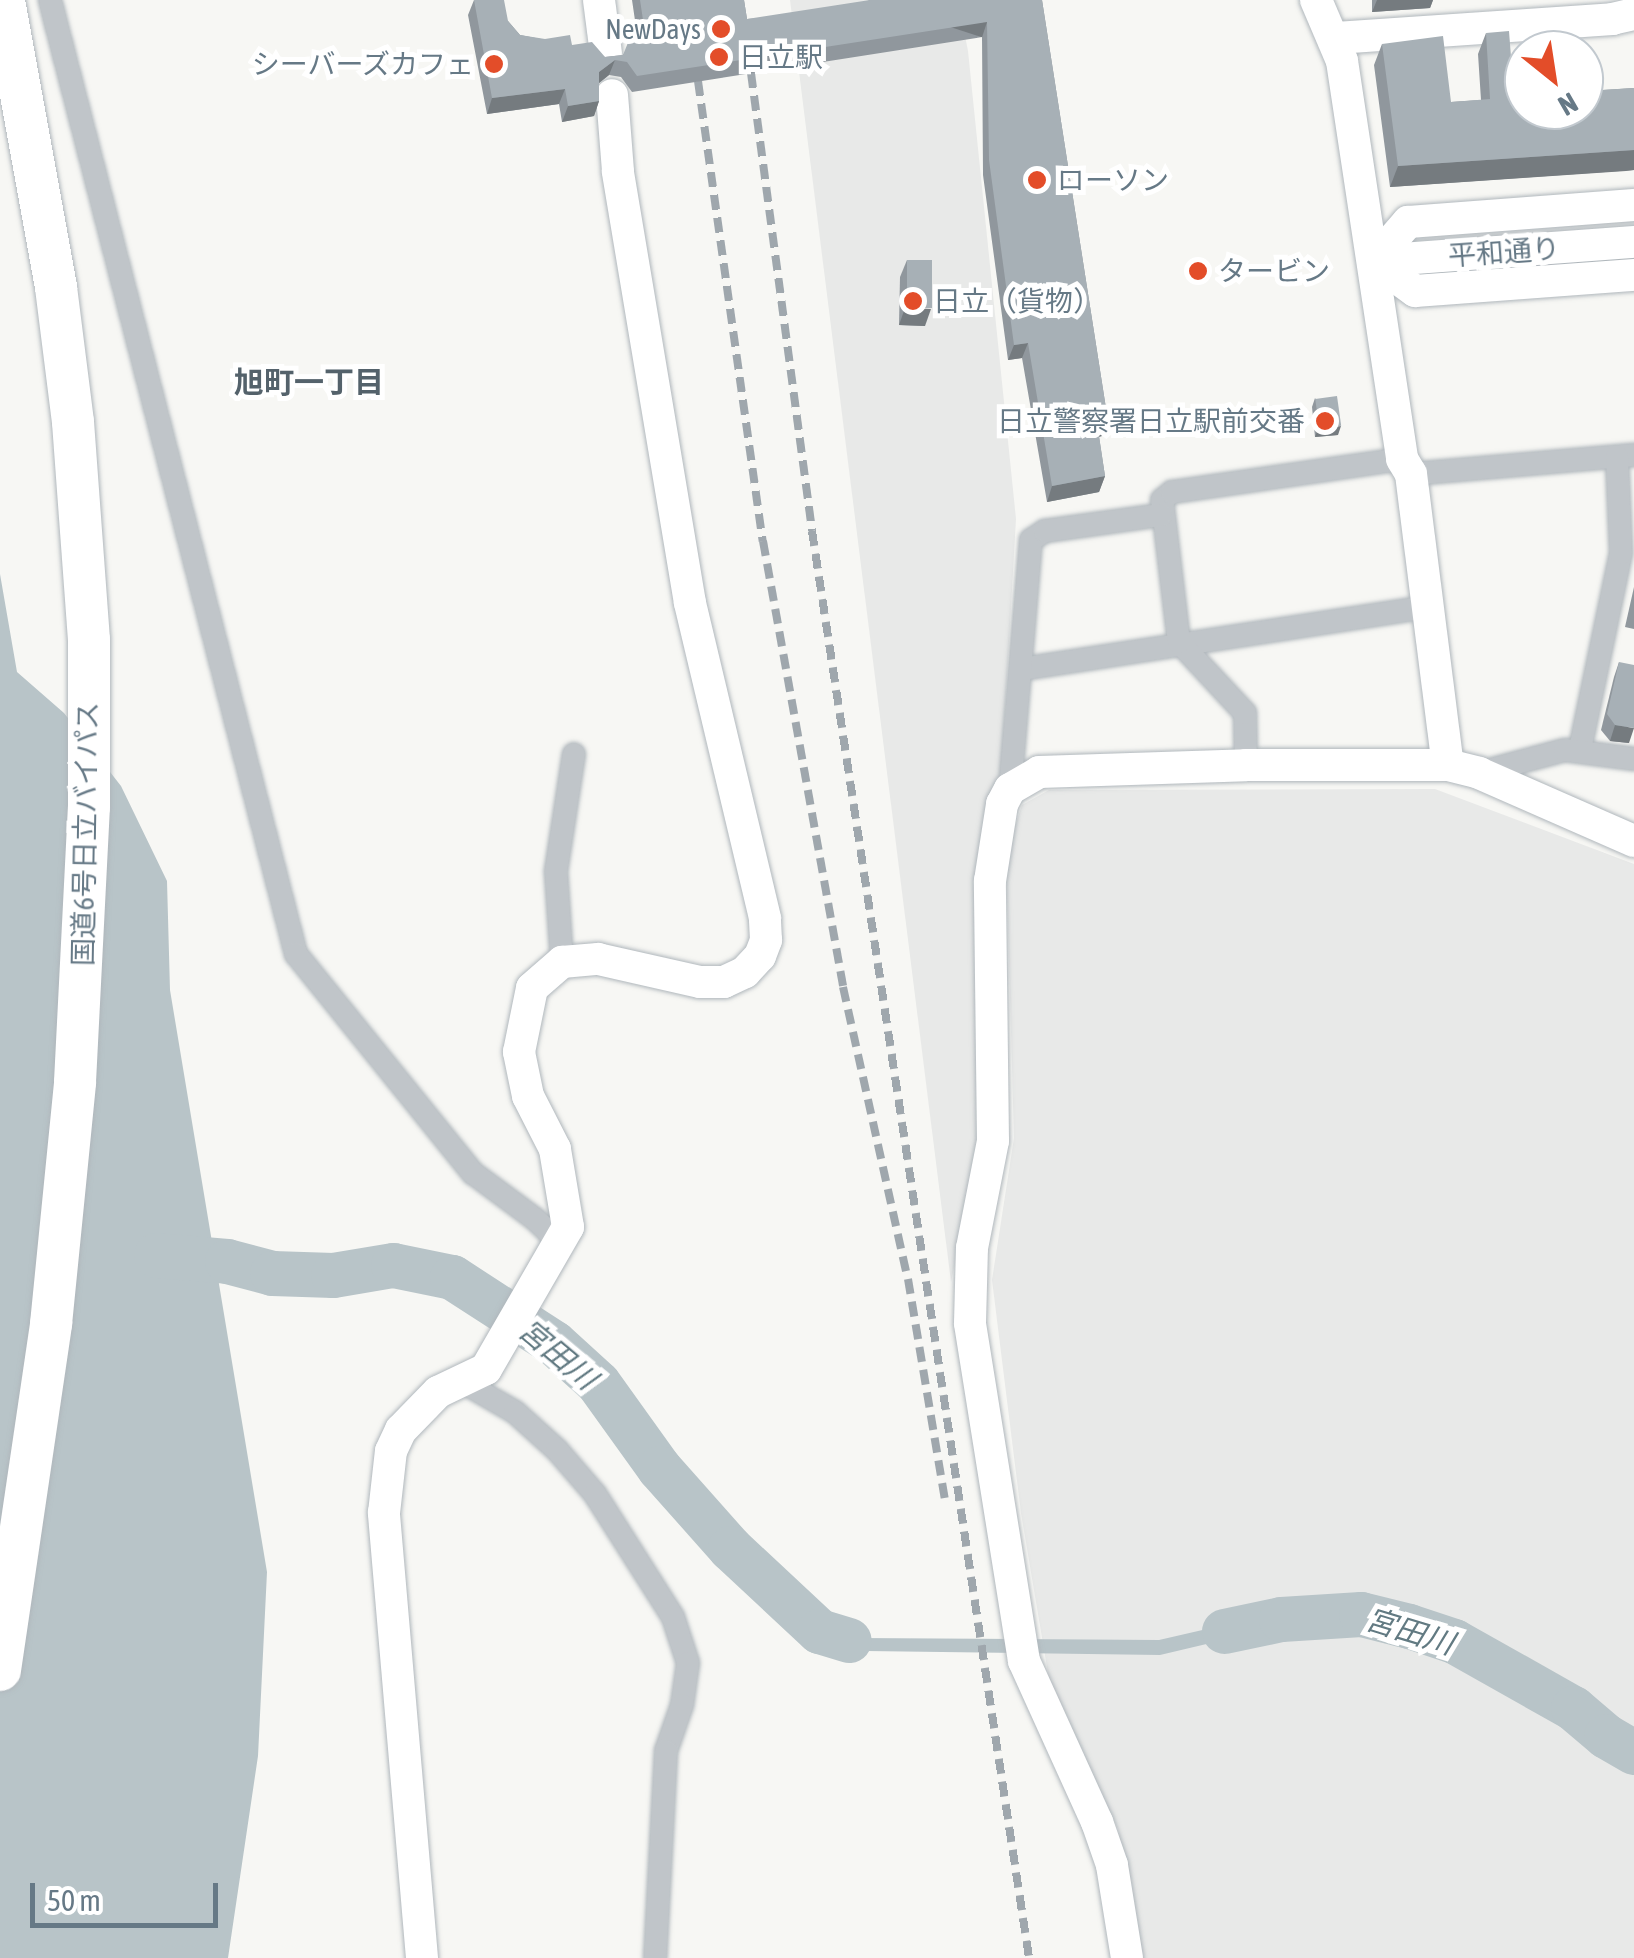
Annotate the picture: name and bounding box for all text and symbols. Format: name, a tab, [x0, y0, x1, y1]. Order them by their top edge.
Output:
place label: NewDays	[605, 12, 701, 46]
marker: NewDays	[710, 18, 732, 40]
north arrow	[1504, 30, 1604, 130]
place label: 日立駅	[739, 40, 823, 74]
marker: 日立駅	[708, 46, 730, 68]
place label: シーバーズカフェ	[250, 47, 474, 81]
marker: シーバーズカフェ	[483, 53, 505, 75]
text: N	[1553, 86, 1583, 122]
place label: ローソン	[1057, 163, 1169, 197]
marker: ローソン	[1026, 169, 1048, 191]
street label: 平和通り	[1447, 231, 1561, 273]
place label: タービン	[1218, 254, 1330, 288]
marker: タービン	[1187, 260, 1209, 282]
place label: 日立（貨物）	[933, 284, 1101, 318]
marker: 日立（貨物）	[902, 290, 924, 312]
district label: 旭町一丁目	[234, 364, 384, 400]
place label: 日立警察署日立駅前交番	[997, 404, 1305, 438]
marker: 日立警察署日立駅前交番	[1314, 410, 1336, 432]
street label: 国道6号日立バイパス	[66, 701, 104, 967]
water label: 宮田川	[512, 1311, 604, 1397]
water label: 宮田川	[1362, 1601, 1458, 1661]
scale bar	[35, 1863, 222, 1925]
text: 50 m	[47, 1883, 101, 1917]

